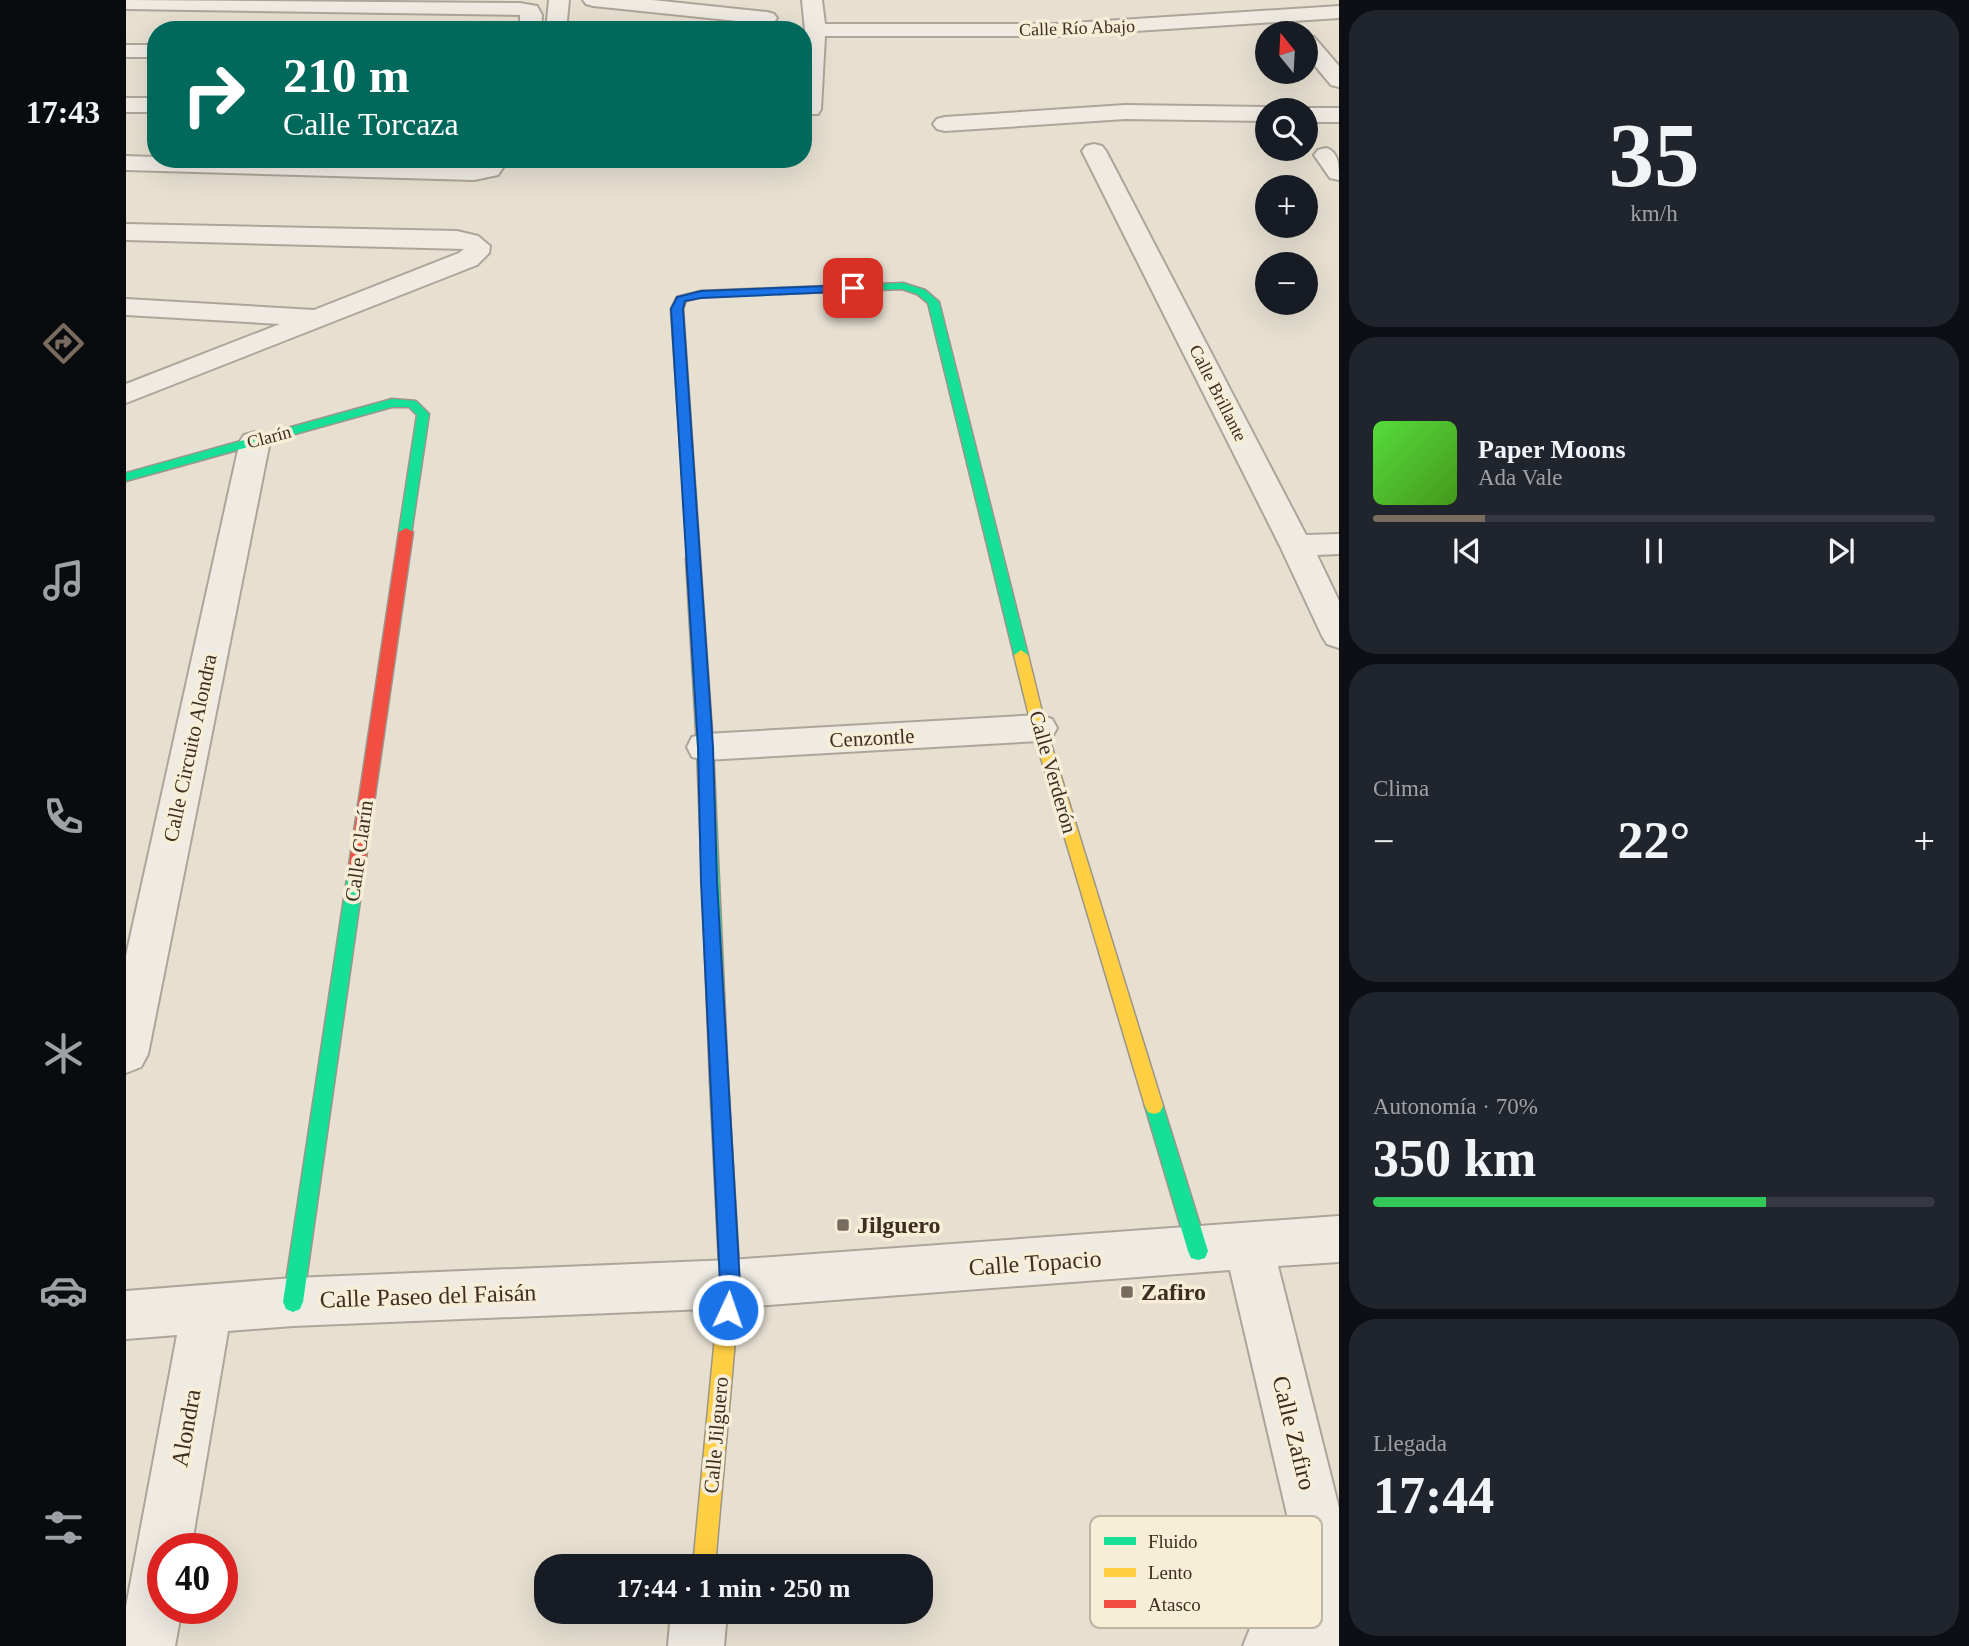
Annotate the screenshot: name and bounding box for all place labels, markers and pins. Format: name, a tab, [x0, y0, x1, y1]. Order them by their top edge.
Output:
pin	[823, 258, 883, 318]
place label: Jilguero	[857, 1212, 941, 1238]
marker: Jilguero	[835, 1217, 851, 1233]
place label: Zafiro	[1141, 1279, 1206, 1305]
marker: Zafiro	[1119, 1284, 1135, 1300]

